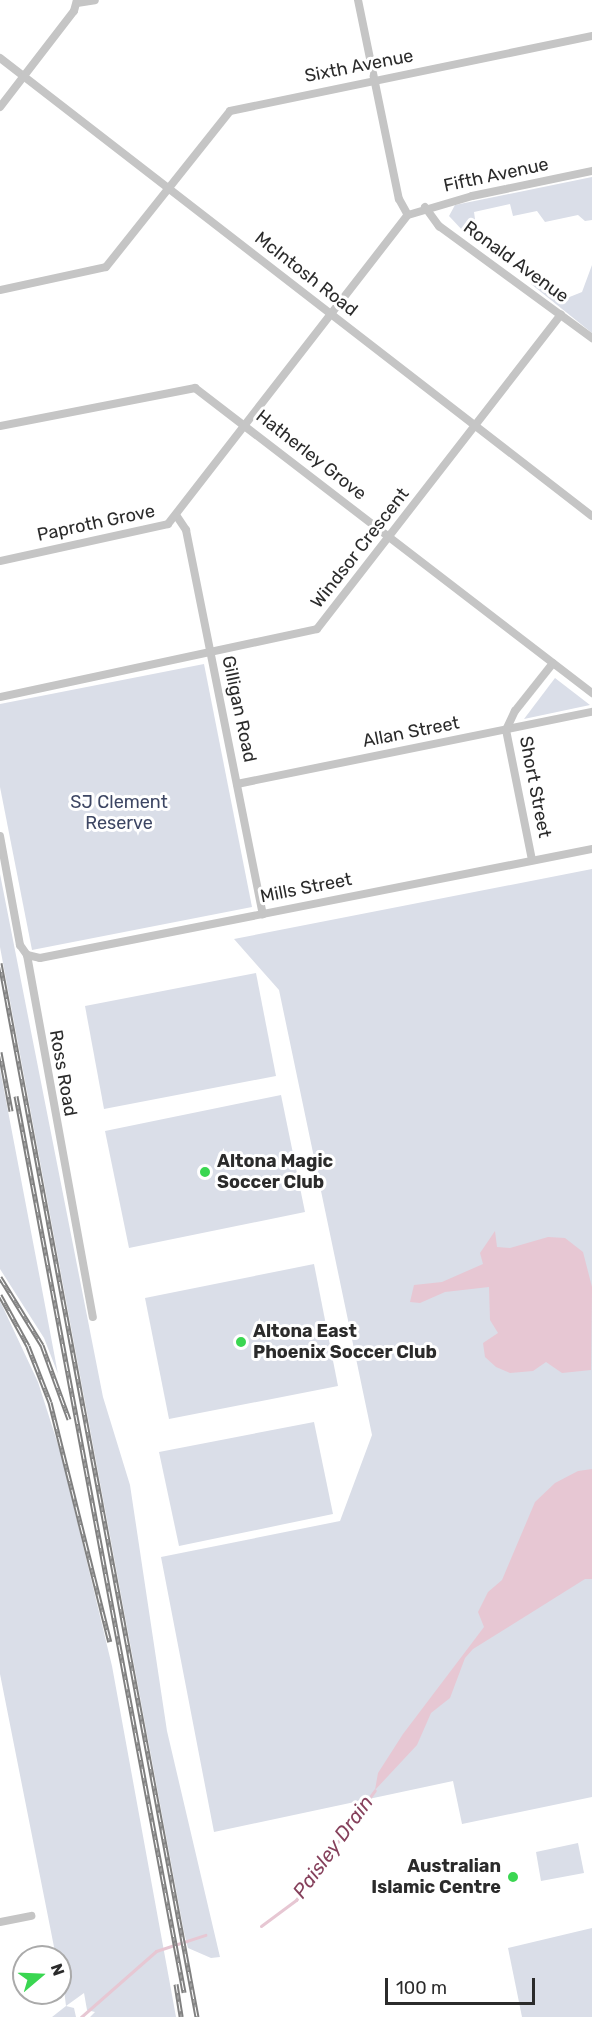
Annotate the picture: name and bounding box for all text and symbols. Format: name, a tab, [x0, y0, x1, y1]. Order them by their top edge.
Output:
street label: Sixth Avenue	[303, 45, 415, 87]
street label: Fifth Avenue	[441, 153, 551, 197]
street label: Ronald Avenue	[459, 216, 573, 308]
street label: McIntosh Road	[250, 227, 362, 321]
street label: Hatherley Grove	[251, 405, 371, 505]
street label: Windsor Crescent	[306, 483, 414, 613]
street label: Paproth Grove	[35, 500, 157, 546]
street label: Gilligan Road	[217, 654, 261, 764]
street label: Allan Street	[361, 712, 461, 752]
street label: Short Street	[515, 734, 555, 840]
park label: SJ Clement Reserve	[70, 792, 168, 834]
street label: Mills Street	[258, 869, 354, 907]
street label: Ross Road	[45, 1028, 81, 1118]
place label: Altona Magic Soccer Club	[217, 1151, 333, 1194]
marker: Altona Magic Soccer Club	[198, 1165, 212, 1179]
place label: Altona East Phoenix Soccer Club	[253, 1321, 437, 1364]
marker: Altona East Phoenix Soccer Club	[234, 1335, 248, 1349]
water label: Paisley Drain	[288, 1791, 378, 1903]
place label: Australian Islamic Centre	[371, 1856, 501, 1898]
marker: Australian Islamic Centre	[506, 1870, 520, 1884]
north arrow	[12, 1945, 72, 2005]
text: N	[47, 1961, 68, 1978]
scale bar	[388, 1966, 538, 2004]
text: 100 m	[396, 1977, 447, 1999]

